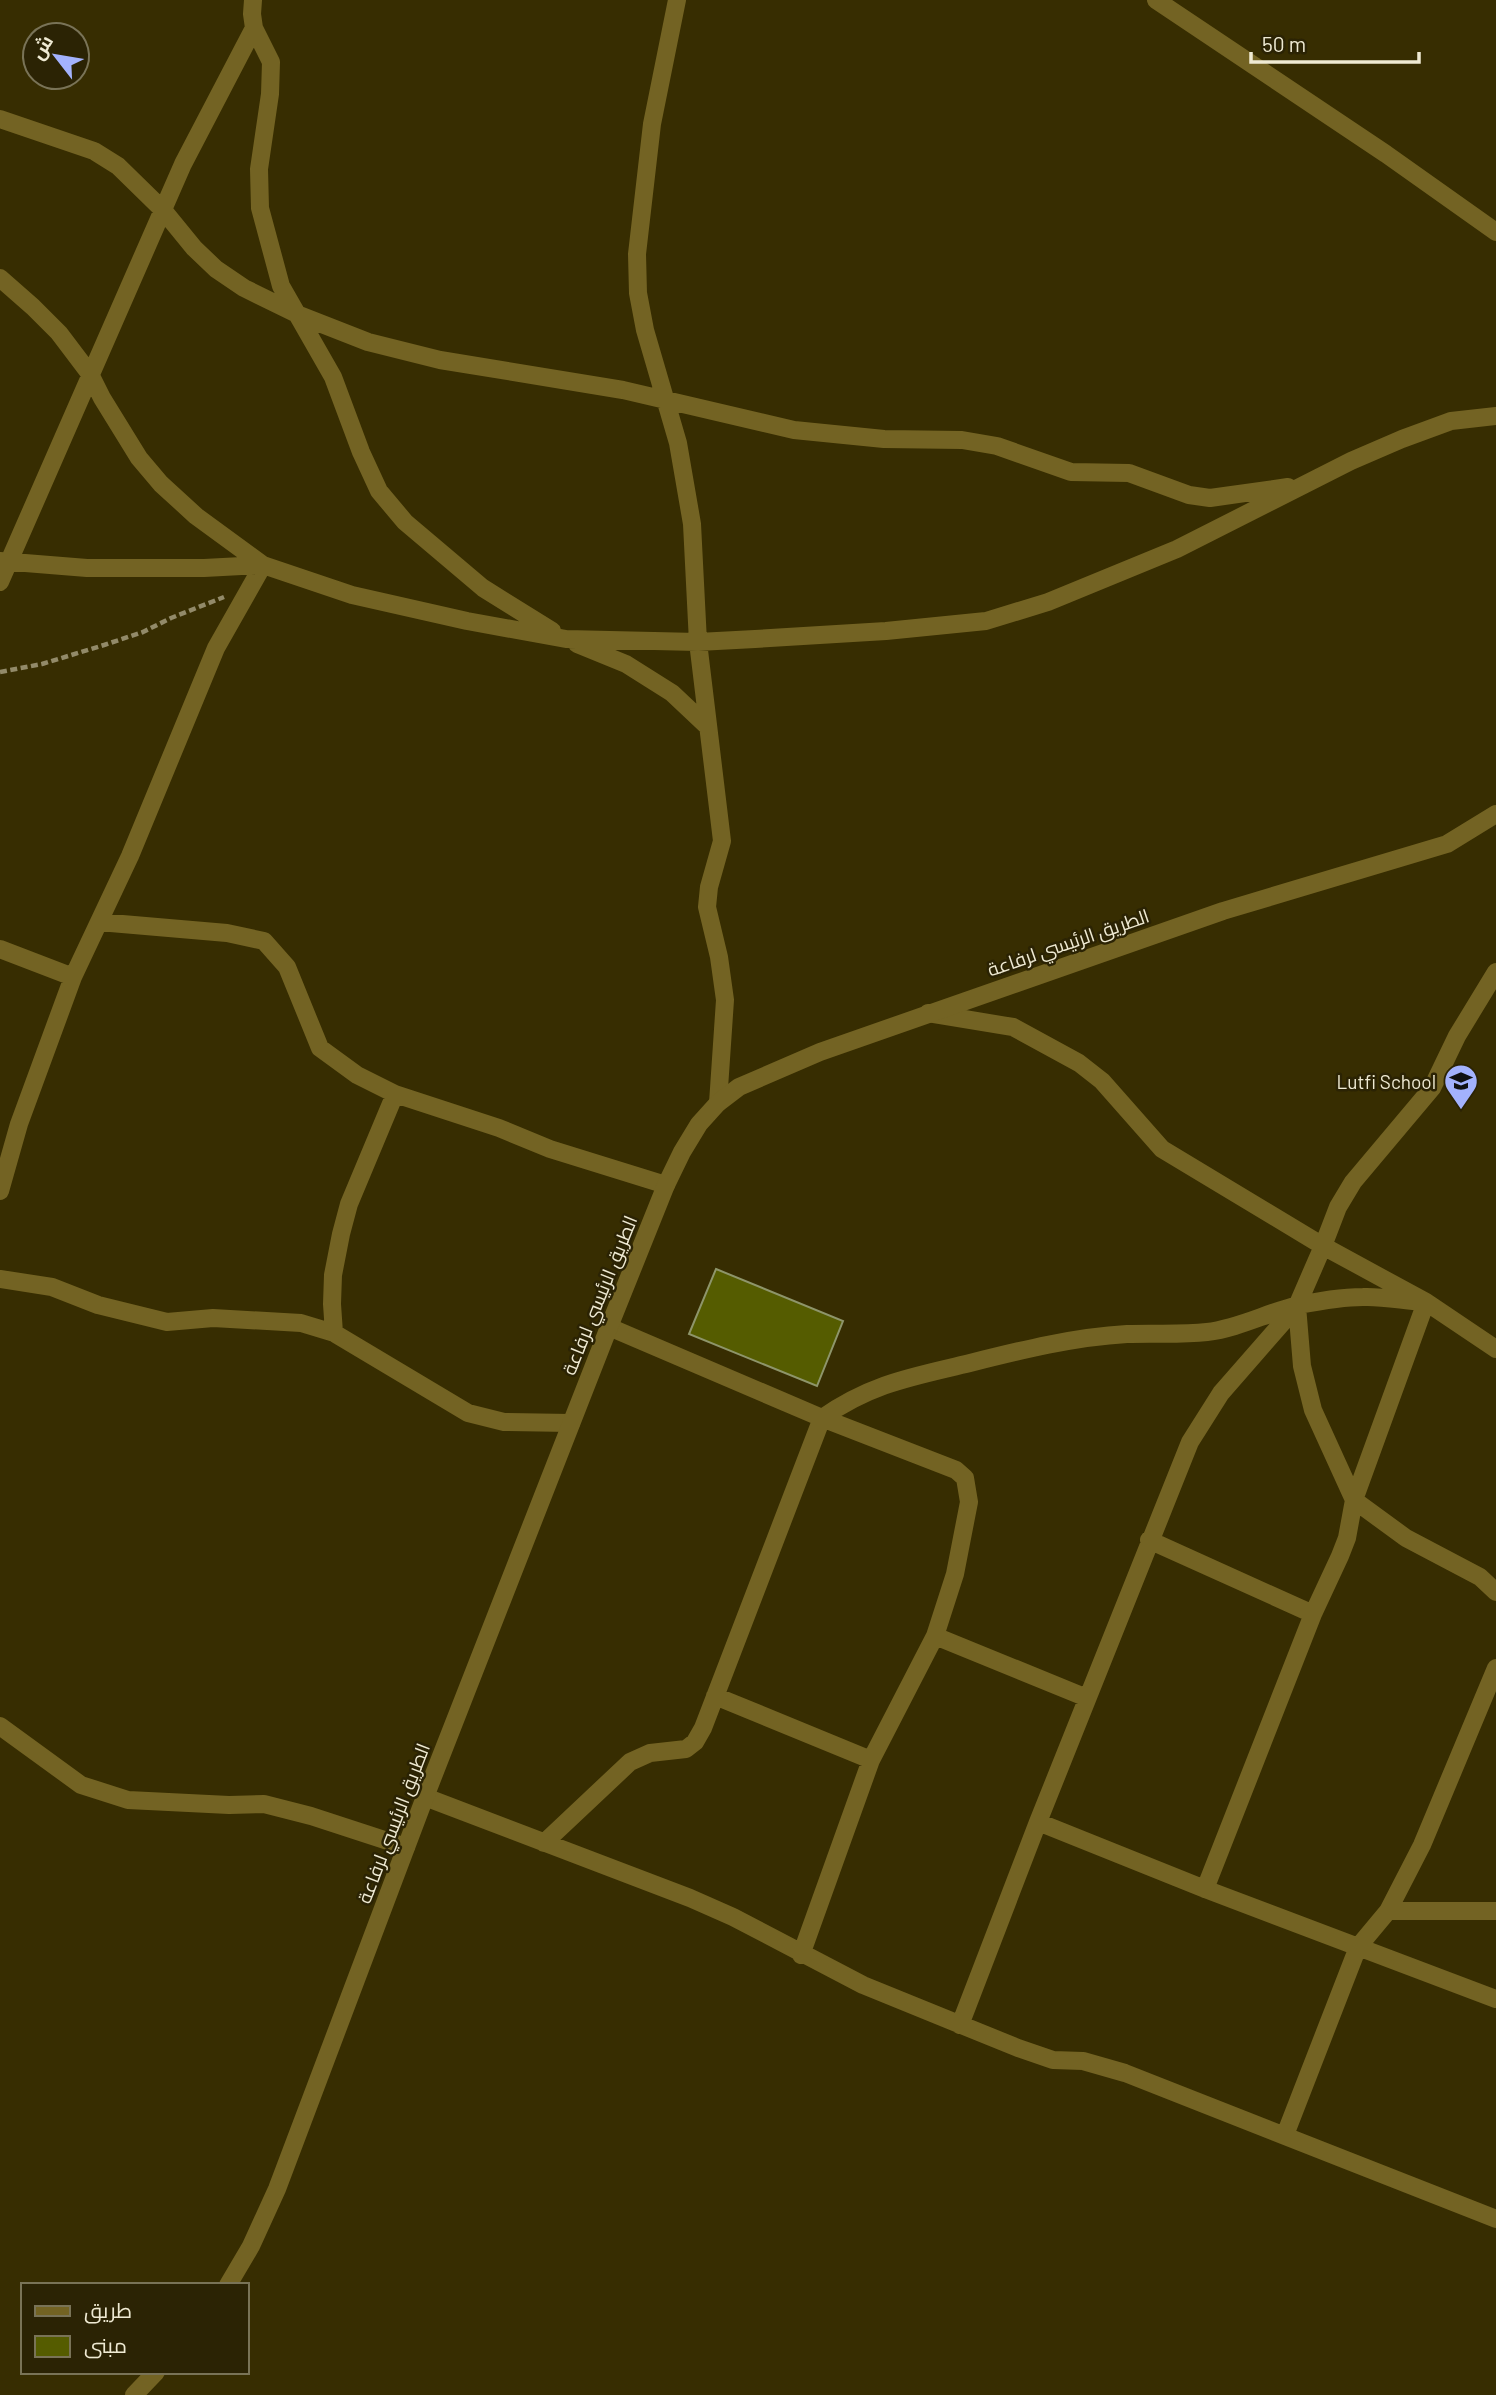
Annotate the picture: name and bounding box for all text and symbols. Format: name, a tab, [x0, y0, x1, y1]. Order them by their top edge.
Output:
north arrow	[21, 21, 91, 91]
scale bar	[1251, 21, 1419, 65]
text: ش	[25, 31, 58, 64]
text: 50 m	[1262, 31, 1306, 56]
street label: الطريق الرئيسي لرفاعة	[984, 903, 1153, 984]
school or university icon: Lutfi School	[1442, 1062, 1480, 1111]
place label: Lutfi School	[1337, 1070, 1436, 1093]
street label: الطريق الرئيسي لرفاعة	[557, 1212, 645, 1380]
street label: الطريق الرئيسي لرفاعة	[352, 1740, 438, 1908]
legend	[21, 2283, 248, 2374]
text: طريق	[84, 2297, 132, 2324]
text: مبنى	[84, 2332, 127, 2359]

